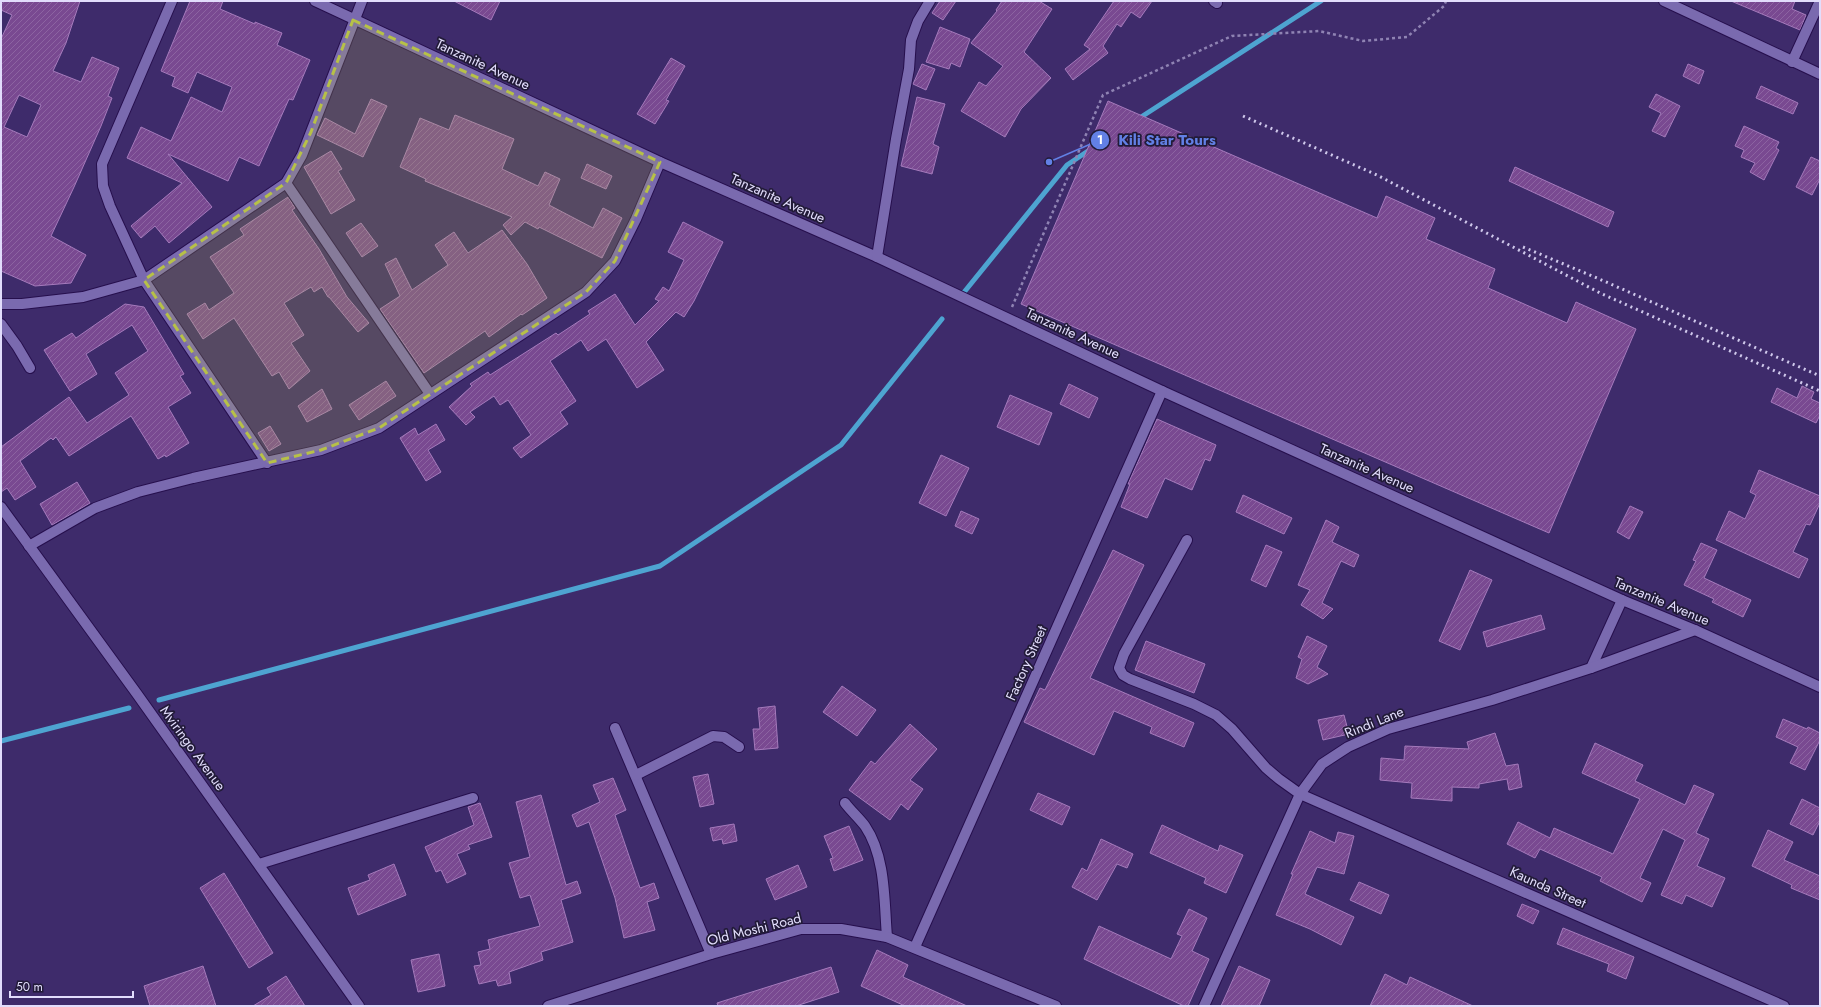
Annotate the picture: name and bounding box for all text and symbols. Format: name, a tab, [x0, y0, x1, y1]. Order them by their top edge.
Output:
street label: Tanzanite Avenue	[433, 33, 533, 95]
callout: Kili Star Tours	[1090, 127, 1224, 154]
text: Kili Star Tours	[1118, 129, 1216, 151]
text: 1	[1097, 131, 1103, 149]
street label: Tanzanite Avenue	[727, 168, 829, 228]
street label: Tanzanite Avenue	[1023, 302, 1123, 364]
street label: Tanzanite Avenue	[1316, 438, 1418, 498]
street label: Tanzanite Avenue	[1611, 572, 1713, 630]
street label: Factory Street	[1001, 622, 1052, 704]
street label: Rindi Lane	[1341, 701, 1407, 743]
street label: Mviringo Avenue	[155, 702, 231, 794]
street label: Kaunda Street	[1507, 861, 1590, 913]
street label: Old Moshi Road	[705, 908, 803, 950]
scale bar	[10, 973, 133, 999]
text: 50 m	[16, 978, 43, 996]

